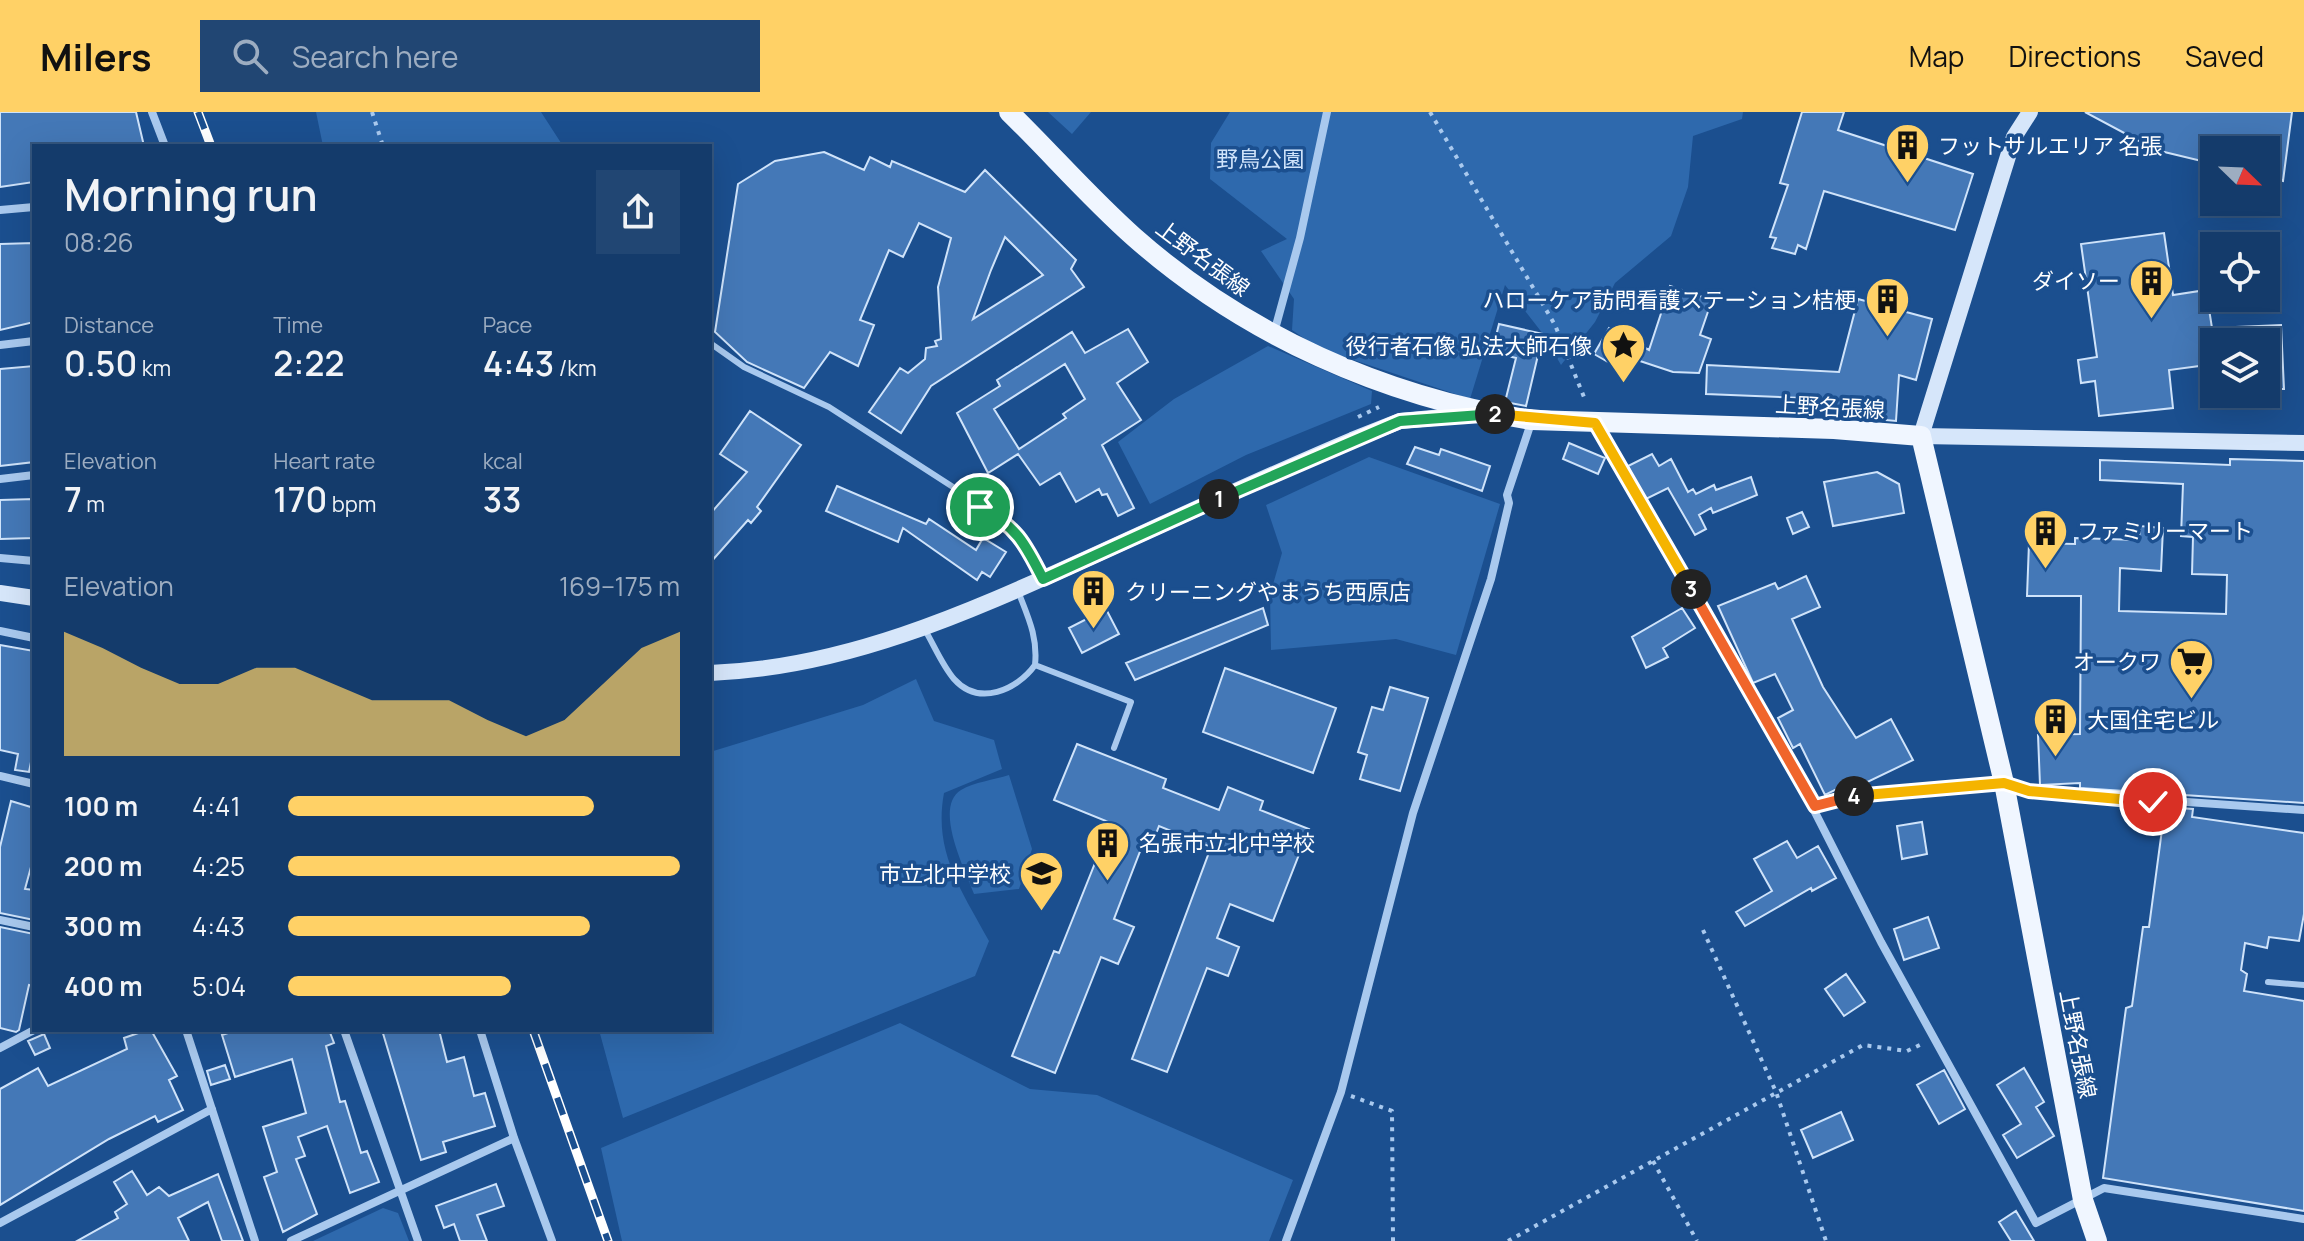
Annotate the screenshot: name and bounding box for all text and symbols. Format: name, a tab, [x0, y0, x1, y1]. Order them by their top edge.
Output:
search box	[200, 20, 760, 92]
text: Milers	[40, 30, 152, 82]
icon: search	[228, 34, 272, 78]
text: Search here	[292, 36, 458, 77]
text: Map	[1909, 37, 1964, 75]
text: Directions	[2008, 37, 2141, 75]
text: Saved	[2185, 37, 2264, 75]
building icon: フットサルエリア 名張	[1883, 122, 1931, 185]
place label: フットサルエリア 名張	[1938, 131, 2162, 161]
north arrow	[2200, 136, 2280, 216]
map controls	[2200, 136, 2280, 408]
park label: 野鳥公園	[1216, 144, 1304, 174]
text: Morning run	[64, 164, 318, 224]
button: share	[596, 170, 680, 254]
street label: 上野名張線	[1150, 213, 1256, 303]
text: 08:26	[64, 224, 134, 260]
button: locate	[2200, 232, 2280, 312]
building icon: ダイソー	[2127, 257, 2175, 320]
place label: ダイソー	[2032, 266, 2120, 296]
building icon: ハローケア訪問看護ステーション桔梗	[1863, 276, 1911, 339]
place label: ハローケア訪問看護ステーション桔梗	[1482, 285, 1856, 315]
text: Distance	[64, 310, 154, 340]
text: Time	[273, 310, 323, 340]
text: Pace	[483, 310, 532, 340]
place icon: 役行者石像 弘法大師石像	[1599, 322, 1647, 385]
button: layers	[2200, 328, 2280, 408]
place label: 役行者石像 弘法大師石像	[1346, 331, 1592, 361]
text: 0.50	[64, 340, 137, 386]
text: 2:22	[273, 340, 344, 386]
text: 4:43	[483, 340, 554, 386]
text: km	[137, 353, 171, 383]
text: /km	[554, 353, 597, 383]
street label: 上野名張線	[1774, 389, 1886, 425]
pin: 2	[1475, 394, 1515, 434]
text: 2	[1488, 399, 1502, 429]
text: Elevation	[64, 446, 157, 476]
text: Heart rate	[273, 446, 375, 476]
text: kcal	[483, 446, 523, 476]
pin	[946, 473, 1014, 541]
text: 7	[64, 476, 82, 522]
text: 170	[273, 476, 327, 522]
text: 33	[483, 476, 522, 522]
pin: 1	[1199, 479, 1239, 519]
text: 1	[1214, 484, 1224, 514]
icon: arrive	[958, 485, 1002, 529]
text: m	[82, 489, 105, 519]
text: bpm	[327, 489, 376, 519]
building icon: ファミリーマート	[2022, 507, 2070, 570]
place label: ファミリーマート	[2077, 516, 2253, 546]
text: Elevation	[64, 568, 174, 604]
text: 169–175 m	[559, 568, 680, 604]
building icon: クリーニングやまうち西原店	[1070, 568, 1118, 631]
pin: 3	[1671, 569, 1711, 609]
text: 3	[1685, 574, 1697, 604]
place label: クリーニングやまうち西原店	[1125, 577, 1411, 607]
supermarket icon: オークワ	[2168, 638, 2216, 701]
place label: オークワ	[2073, 647, 2161, 677]
building icon: 大国住宅ビル	[2032, 696, 2080, 759]
place label: 大国住宅ビル	[2087, 705, 2219, 735]
pin	[2119, 768, 2187, 836]
pin: 4	[1834, 776, 1874, 816]
icon: check	[2131, 780, 2175, 824]
text: 4	[1847, 781, 1861, 811]
text: 100 m	[64, 788, 138, 824]
text: 4:41	[192, 788, 241, 824]
building icon: 名張市立北中学校	[1084, 819, 1132, 882]
place label: 名張市立北中学校	[1139, 828, 1315, 858]
text: 200 m	[64, 848, 142, 884]
text: 4:25	[192, 848, 245, 884]
school or university icon: 市立北中学校	[1018, 850, 1066, 913]
place label: 市立北中学校	[879, 859, 1011, 889]
text: 300 m	[64, 908, 142, 944]
text: 4:43	[192, 908, 245, 944]
text: 400 m	[64, 968, 143, 1004]
text: 5:04	[192, 968, 246, 1004]
street label: 上野名張線	[2053, 987, 2103, 1101]

